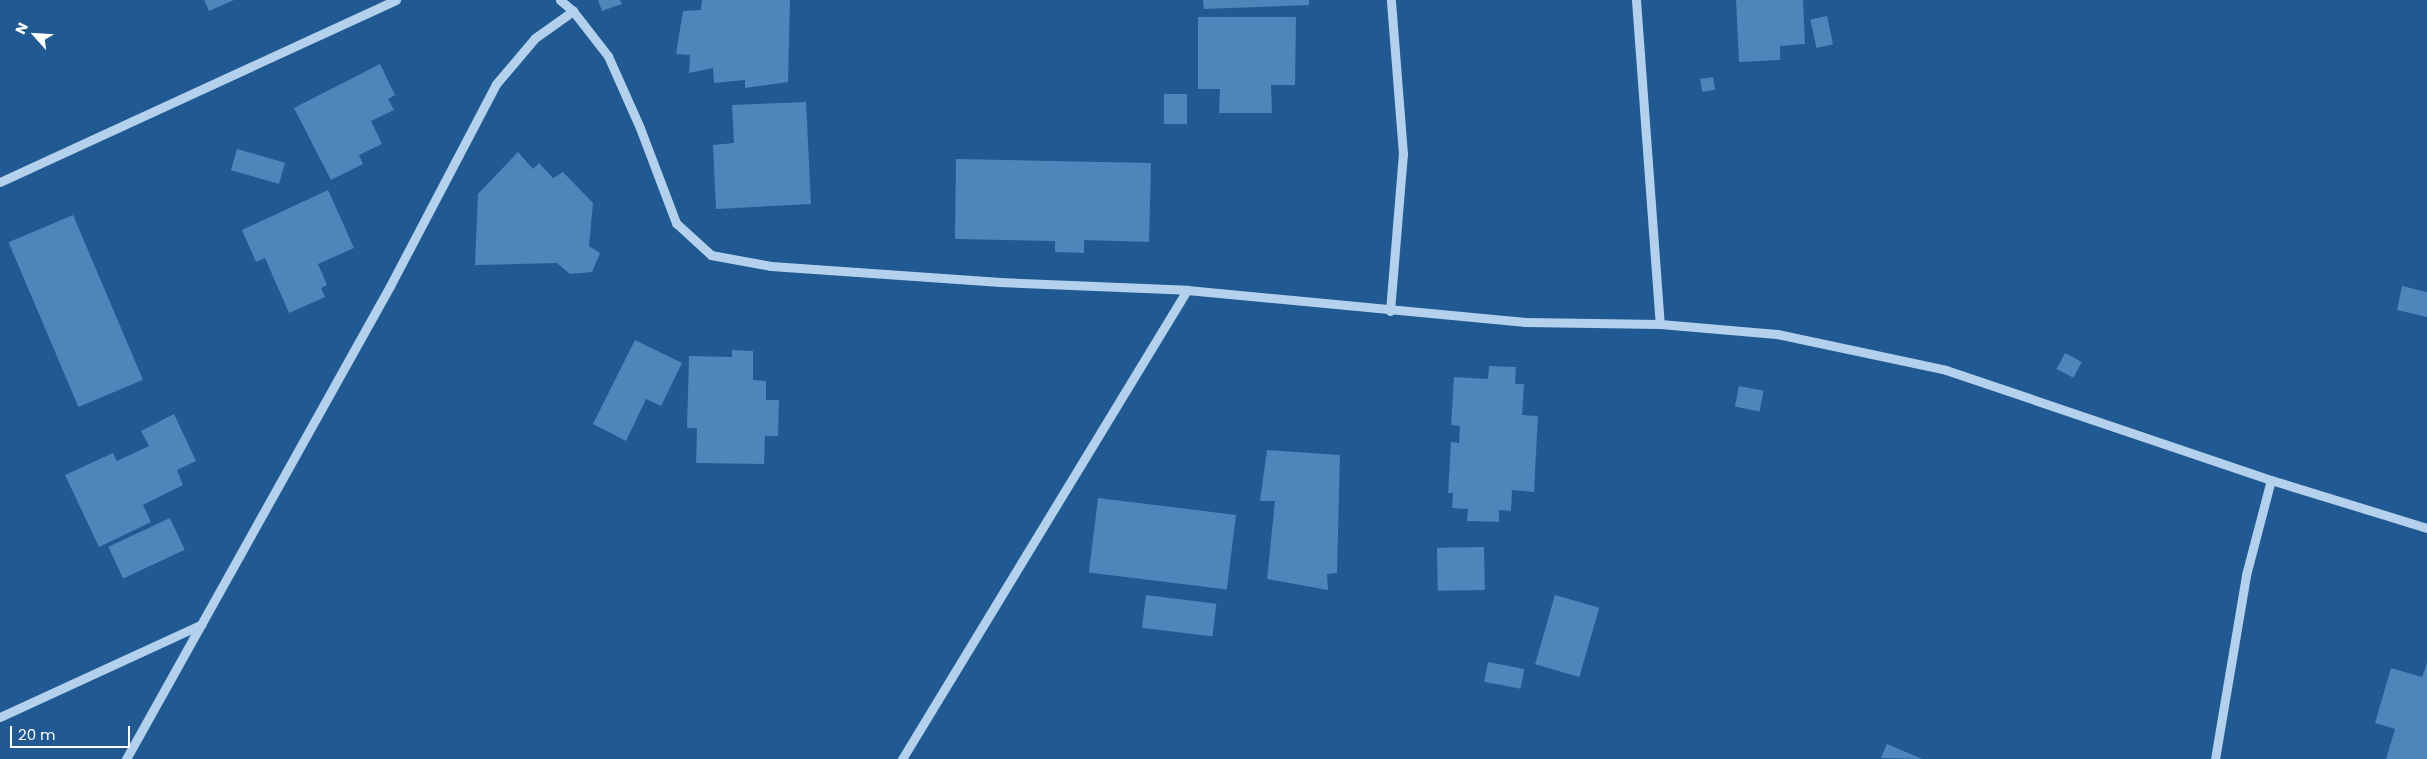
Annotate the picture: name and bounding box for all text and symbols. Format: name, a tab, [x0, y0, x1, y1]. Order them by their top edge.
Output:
north arrow	[10, 10, 60, 60]
text: N	[10, 19, 33, 38]
scale bar	[12, 716, 132, 748]
text: 20 m	[18, 724, 56, 745]

